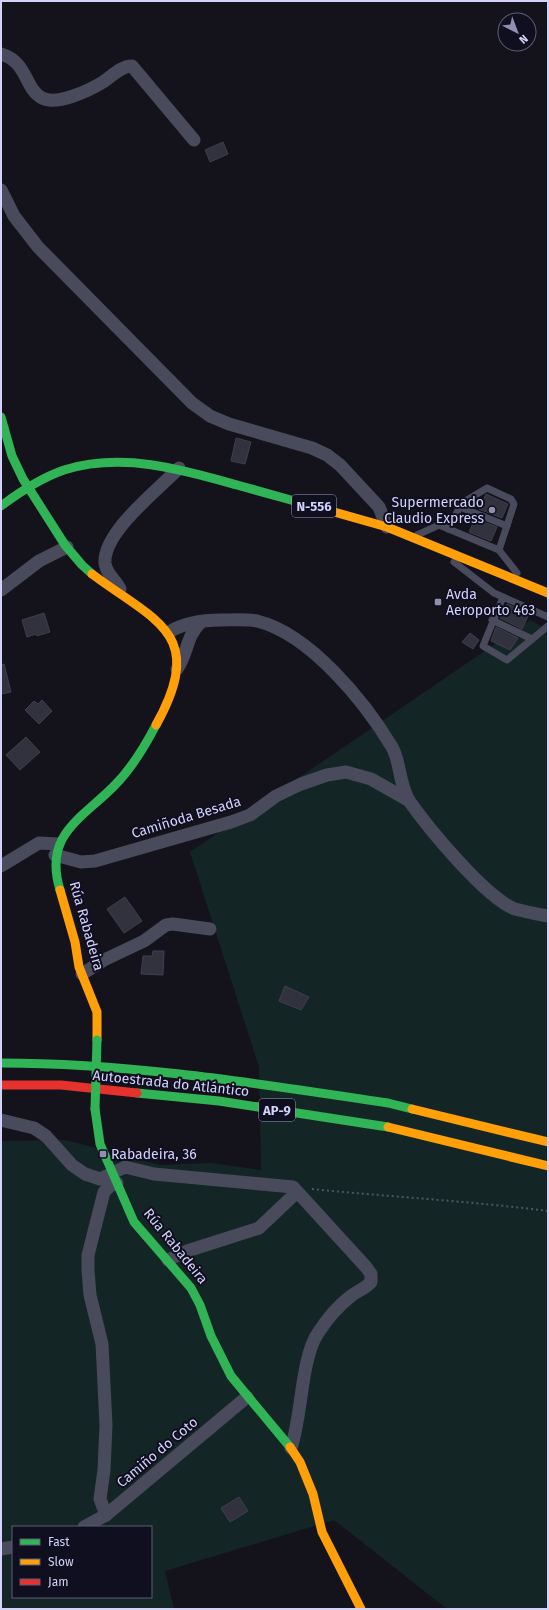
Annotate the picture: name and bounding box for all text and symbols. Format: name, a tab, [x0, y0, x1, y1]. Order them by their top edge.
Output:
north arrow	[497, 12, 537, 52]
text: N	[516, 32, 530, 46]
place label: Supermercado Claudio Express	[384, 494, 484, 527]
road number: N-556	[292, 495, 336, 517]
marker: Supermercado Claudio Express	[487, 505, 497, 515]
place label: Avda Aeroporto 463	[446, 586, 535, 619]
marker: Avda Aeroporto 463	[433, 597, 443, 607]
street label: Camiñoda Besada	[129, 793, 243, 842]
street label: Rúa Rabadeira	[66, 879, 107, 973]
street label: Autoestrada do Atlántico	[92, 1067, 250, 1100]
road number: AP-9	[259, 1099, 295, 1121]
place label: Rabadeira, 36	[111, 1146, 197, 1163]
marker: Rabadeira, 36	[98, 1149, 108, 1159]
street label: Rúa Rabadeira	[140, 1205, 211, 1287]
street label: Camiño do Coto	[113, 1414, 201, 1491]
legend	[12, 1526, 152, 1598]
text: Fast	[48, 1535, 70, 1549]
text: Slow	[48, 1555, 74, 1569]
text: Jam	[48, 1575, 68, 1589]

